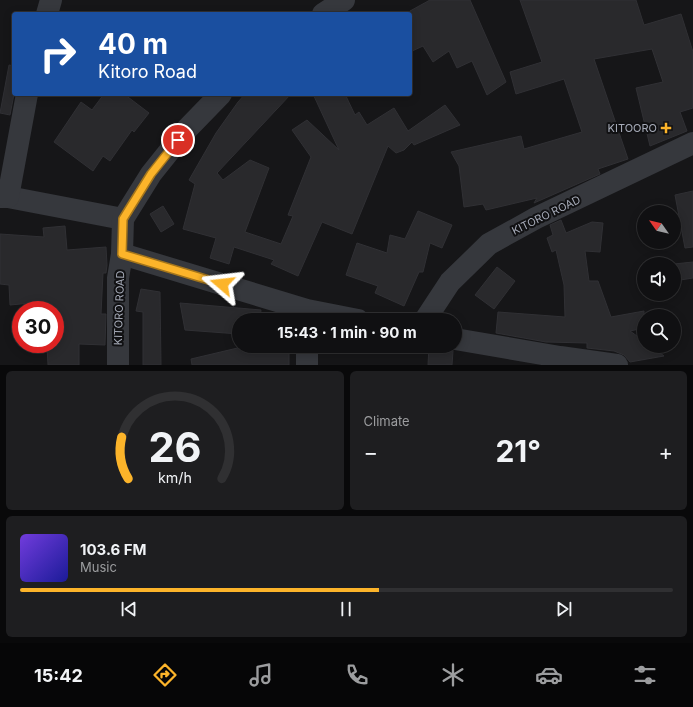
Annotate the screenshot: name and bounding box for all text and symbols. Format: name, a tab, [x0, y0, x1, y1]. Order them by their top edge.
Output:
text: 40 m	[98, 27, 168, 61]
icon: right	[32, 28, 84, 80]
text: Kitoro Road	[98, 61, 197, 82]
place label: KITOORO	[608, 121, 657, 135]
marker: KITOORO	[660, 122, 672, 134]
pin	[161, 123, 195, 157]
icon: arrive	[167, 129, 189, 151]
street label: KITORO ROAD	[509, 192, 583, 238]
north arrow	[637, 205, 681, 249]
map controls	[637, 205, 681, 353]
button: sound	[637, 257, 681, 301]
position arrow	[201, 263, 243, 305]
street label: KITORO ROAD	[111, 270, 127, 346]
speed limit sign: 30	[12, 301, 64, 353]
button: search	[637, 309, 681, 353]
text: 15:43 · 1 min · 90 m	[277, 323, 417, 342]
text: Climate	[364, 413, 410, 429]
text: 26	[148, 421, 201, 471]
text: 21°	[495, 433, 541, 469]
text: −	[364, 439, 378, 465]
text: +	[658, 439, 673, 465]
text: km/h	[158, 468, 192, 485]
text: 103.6 FM	[80, 540, 147, 559]
text: Music	[80, 559, 117, 575]
icon: previous	[118, 598, 140, 620]
icon: pause	[335, 598, 357, 620]
icon: next	[553, 598, 575, 620]
icon: directions	[151, 661, 179, 689]
icon: music	[247, 661, 275, 689]
icon: phone	[343, 661, 371, 689]
icon: climate	[439, 661, 467, 689]
icon: car	[535, 661, 563, 689]
icon: filters	[631, 661, 659, 689]
text: 15:42	[34, 665, 83, 686]

